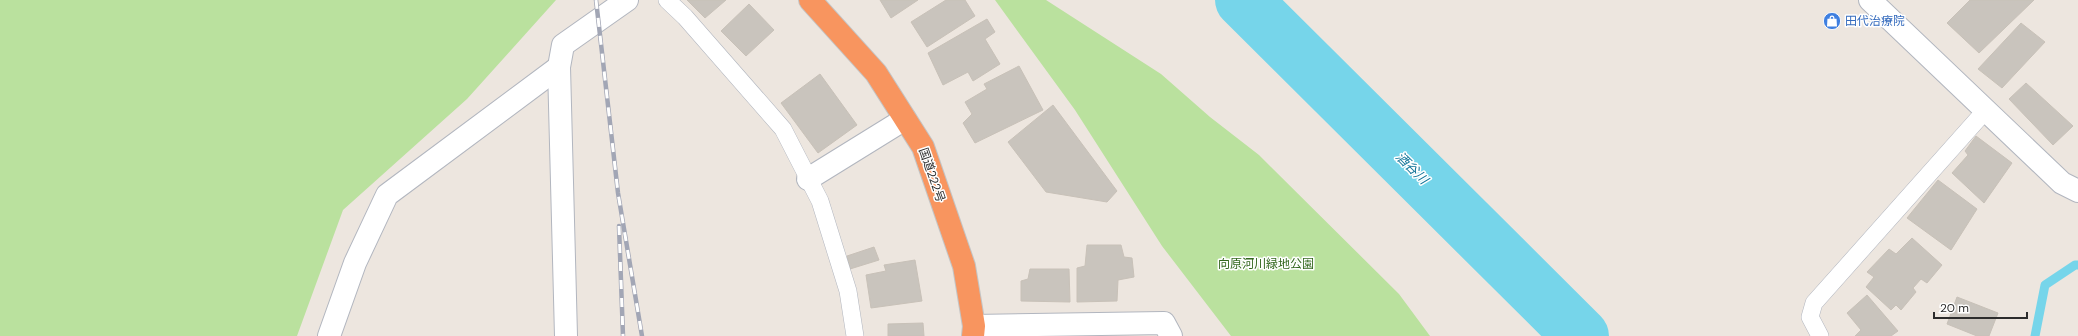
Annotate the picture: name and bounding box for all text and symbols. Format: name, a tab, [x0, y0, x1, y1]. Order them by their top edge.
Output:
shop icon: 田代治療院	[1822, 11, 1842, 31]
place label: 田代治療院	[1845, 13, 1905, 29]
street label: 国道222号	[915, 146, 949, 204]
water label: 酒谷川	[1392, 148, 1433, 189]
park label: 向原河川緑地公園	[1218, 256, 1314, 272]
scale bar	[1934, 294, 2027, 320]
text: 20 m	[1940, 300, 1969, 316]

